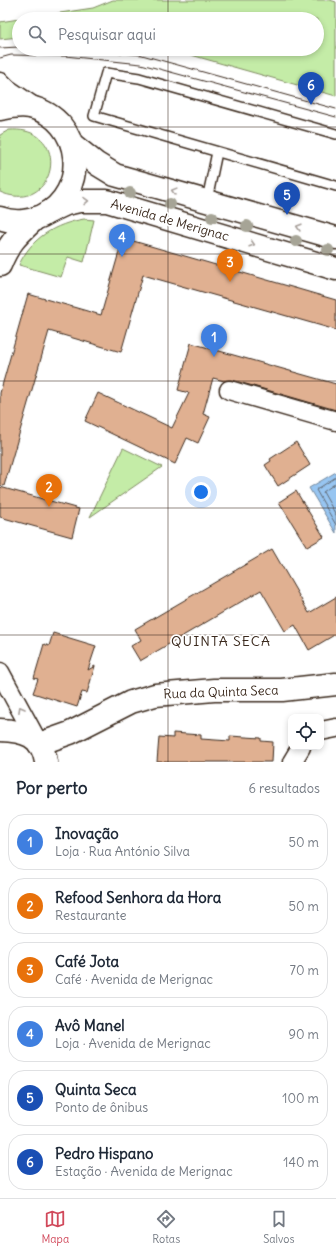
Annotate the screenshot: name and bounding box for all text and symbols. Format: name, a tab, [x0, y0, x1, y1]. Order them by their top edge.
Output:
search box	[12, 12, 324, 56]
icon: search	[26, 23, 48, 45]
text: Pesquisar aqui	[58, 25, 156, 44]
pin: 6	[298, 72, 324, 105]
pin: 5	[274, 182, 300, 215]
one-way arrow	[170, 187, 177, 196]
street label: Avenida de Merignac	[109, 195, 231, 245]
one-way arrow	[83, 197, 89, 205]
one-way arrow	[295, 223, 302, 232]
pin: 4	[109, 224, 135, 257]
one-way arrow	[248, 239, 255, 248]
pin: 3	[217, 249, 243, 282]
pin: 1	[201, 324, 227, 357]
pin: 2	[36, 474, 62, 507]
your location	[191, 482, 211, 502]
district label: QUINTA SECA	[171, 632, 271, 650]
street label: Rua da Quinta Seca	[163, 681, 279, 703]
one-way arrow	[18, 706, 25, 714]
map controls	[288, 714, 324, 750]
button: locate	[288, 714, 324, 750]
text: Por perto	[16, 777, 87, 799]
text: 6 resultados	[248, 780, 320, 797]
text: Inovação	[55, 824, 119, 843]
text: 1	[27, 834, 33, 851]
text: 50 m	[288, 834, 319, 851]
text: Loja · Rua António Silva	[55, 843, 190, 860]
text: Refood Senhora da Hora	[55, 888, 221, 907]
text: 2	[26, 898, 34, 915]
text: 50 m	[288, 898, 319, 915]
text: Restaurante	[55, 907, 127, 924]
text: Café Jota	[55, 952, 119, 971]
text: 3	[26, 962, 34, 979]
text: 70 m	[290, 962, 319, 979]
text: Café · Avenida de Merignac	[55, 971, 213, 988]
text: Avô Manel	[55, 1016, 125, 1035]
text: 4	[26, 1026, 34, 1043]
text: 90 m	[288, 1026, 319, 1043]
text: Loja · Avenida de Merignac	[55, 1035, 211, 1052]
text: Quinta Seca	[55, 1080, 137, 1099]
text: 5	[26, 1090, 34, 1107]
text: 100 m	[282, 1090, 319, 1107]
text: Ponto de ônibus	[55, 1099, 148, 1116]
text: Pedro Hispano	[55, 1144, 154, 1163]
text: 6	[26, 1154, 34, 1171]
text: 140 m	[283, 1154, 319, 1171]
text: Estação · Avenida de Merignac	[55, 1163, 233, 1180]
tab: Mapa	[41, 1208, 69, 1246]
tab: Rotas	[152, 1208, 180, 1246]
tab: Salvos	[263, 1208, 295, 1246]

